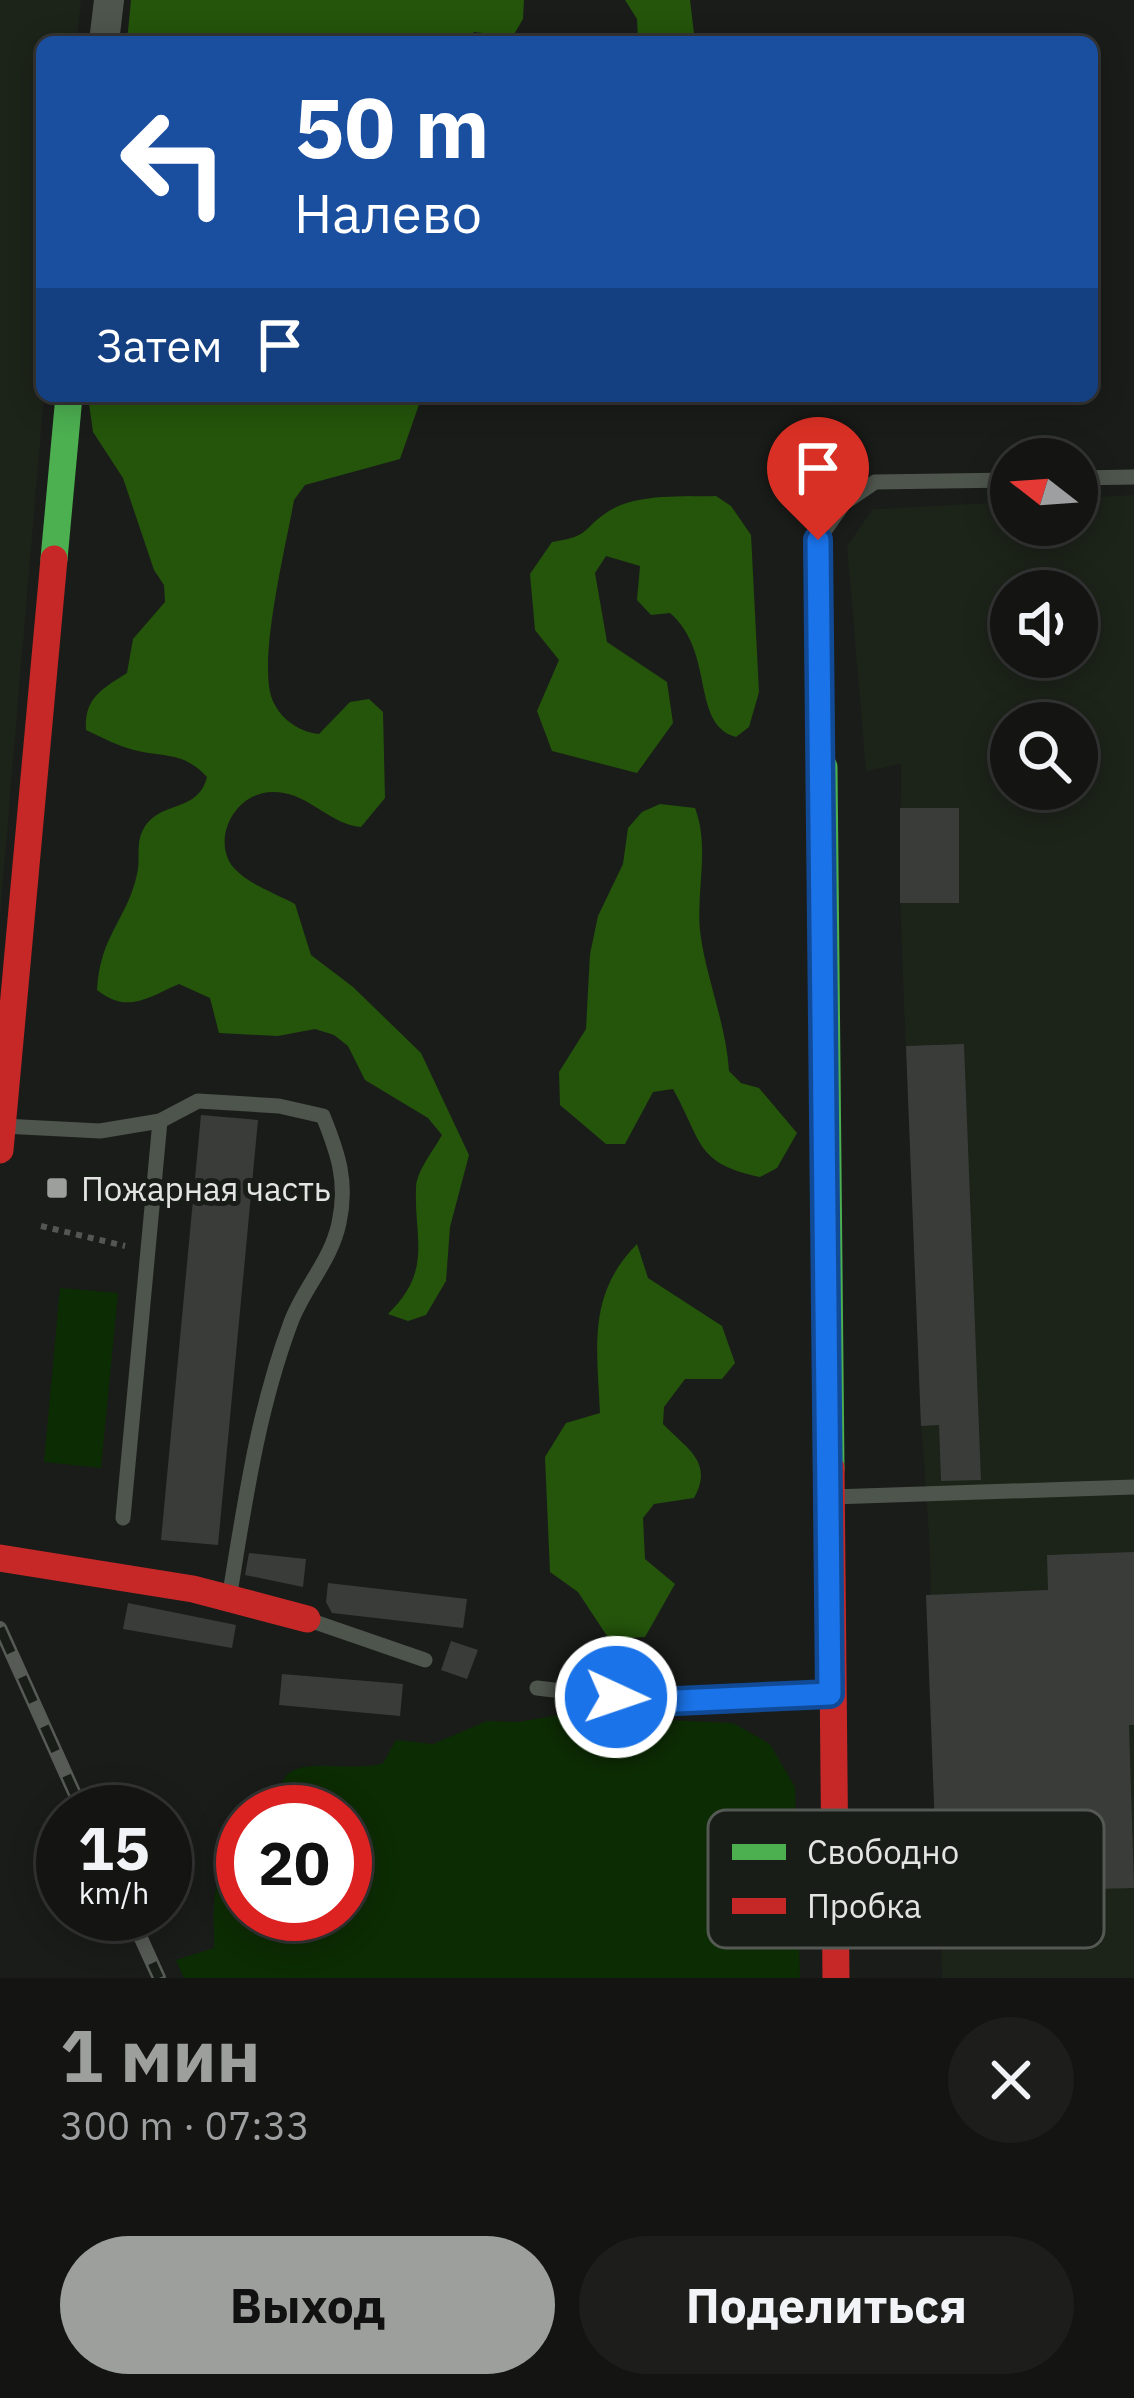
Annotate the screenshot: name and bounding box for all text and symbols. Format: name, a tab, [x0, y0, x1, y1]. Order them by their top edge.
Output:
text: 50 m	[294, 72, 490, 181]
icon: left	[96, 84, 252, 240]
text: Налево	[294, 178, 482, 248]
icon: arrive	[247, 312, 313, 378]
text: Затем	[96, 316, 223, 374]
pin	[767, 417, 869, 540]
icon: arrive	[785, 435, 851, 501]
north arrow	[990, 438, 1098, 546]
map controls	[990, 438, 1098, 810]
button: sound	[990, 570, 1098, 678]
button: search	[990, 702, 1098, 810]
place label: Пожарная часть	[81, 1167, 331, 1210]
marker: Пожарная часть	[44, 1175, 70, 1201]
position arrow	[553, 1634, 679, 1760]
speed limit sign: 20	[216, 1785, 372, 1941]
text: 15	[78, 1808, 150, 1887]
legend	[708, 1810, 1104, 1948]
text: Свободно	[807, 1830, 959, 1873]
text: km/h	[79, 1873, 149, 1912]
text: Пробка	[807, 1884, 922, 1927]
text: 1 мин	[60, 2008, 261, 2102]
button: close	[948, 2017, 1074, 2143]
text: 300 m · 07:33	[60, 2100, 310, 2151]
button: Выход	[60, 2236, 555, 2374]
button: Поделиться	[579, 2236, 1074, 2374]

